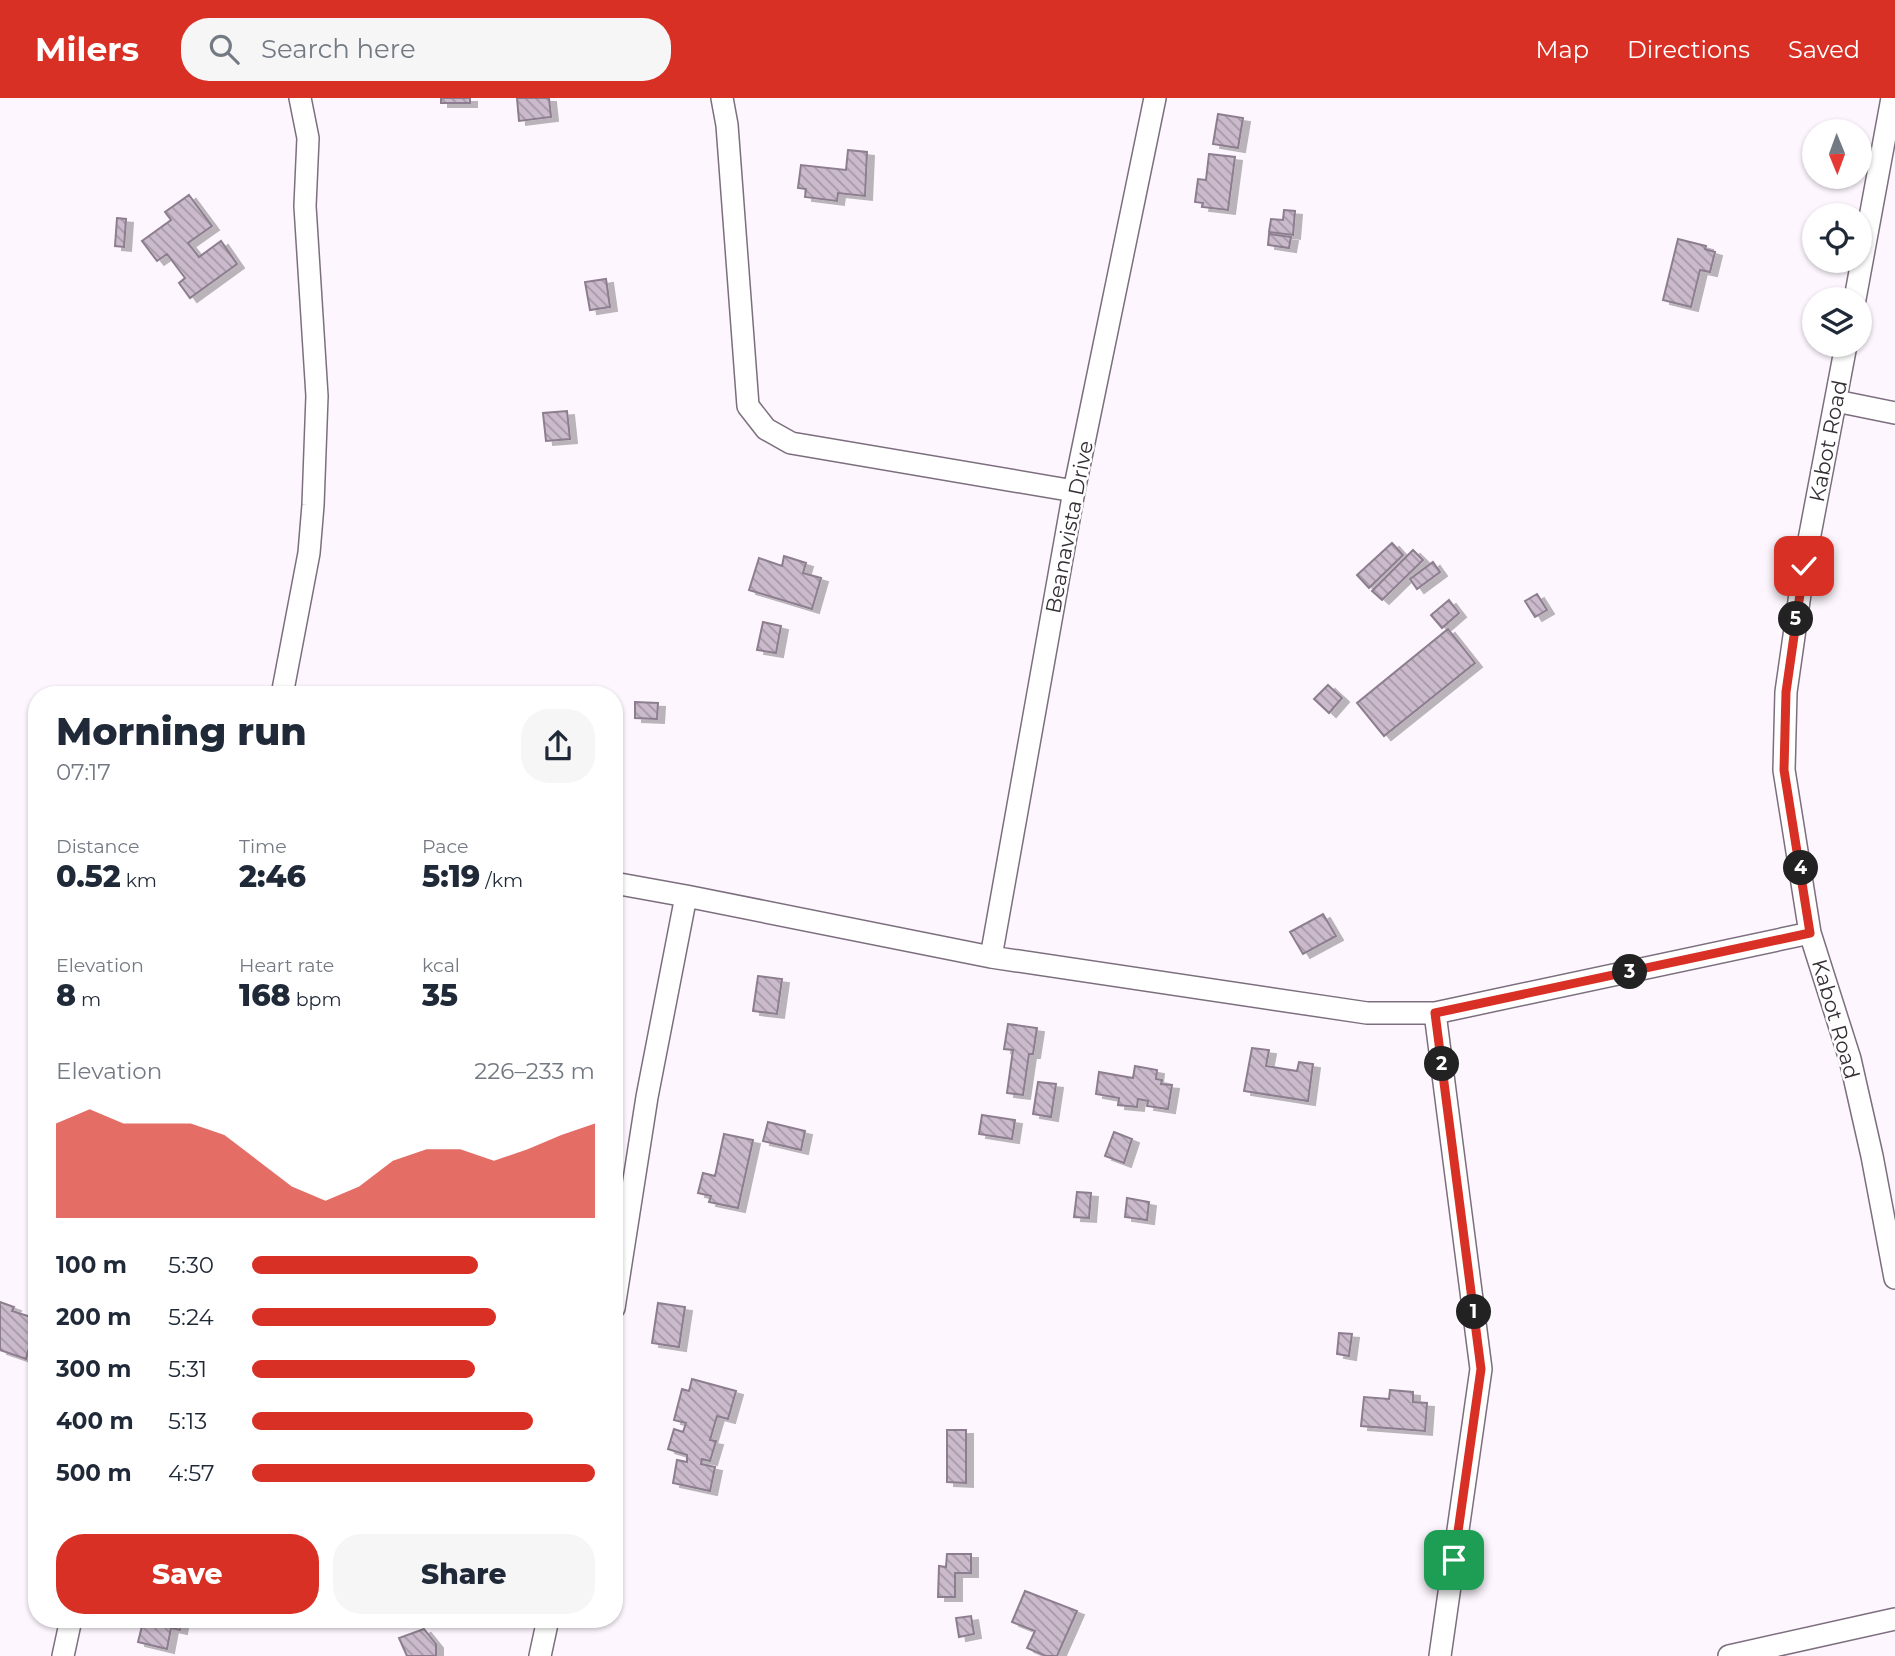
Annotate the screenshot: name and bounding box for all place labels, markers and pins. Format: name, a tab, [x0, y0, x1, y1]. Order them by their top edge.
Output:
pin	[1774, 536, 1834, 596]
pin: 5	[1778, 602, 1814, 636]
pin: 4	[1784, 850, 1818, 886]
pin: 3	[1612, 954, 1648, 990]
pin: 2	[1424, 1046, 1460, 1082]
pin: 1	[1456, 1294, 1492, 1330]
pin	[1424, 1530, 1484, 1590]

